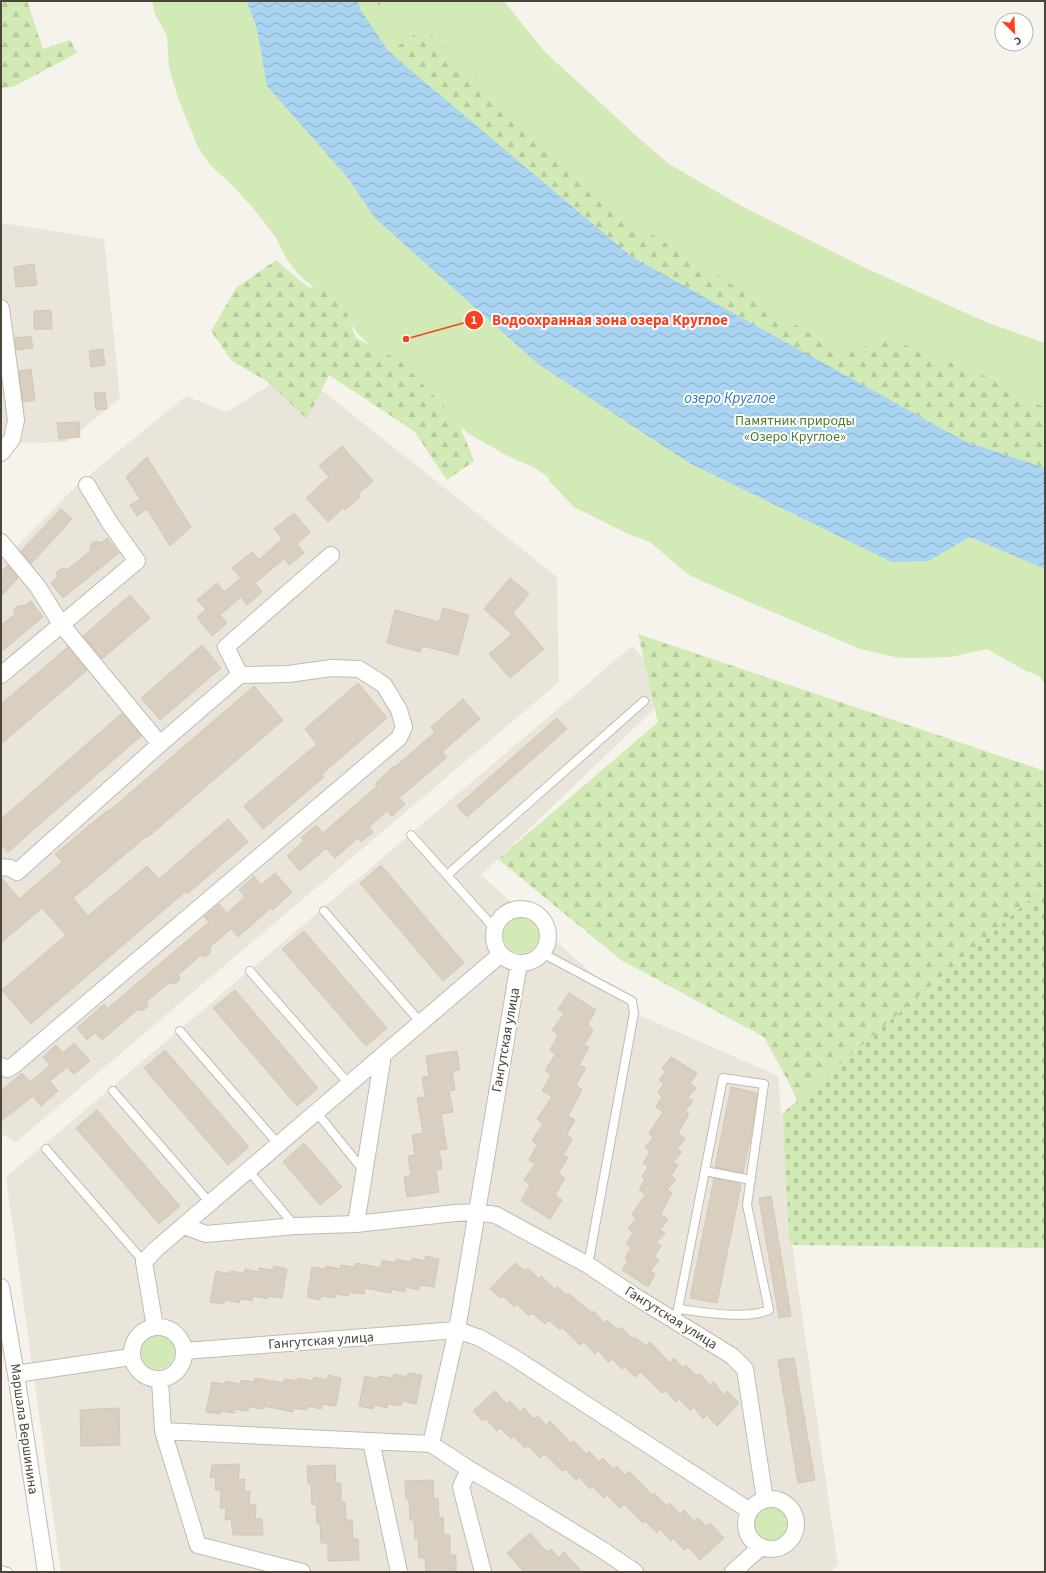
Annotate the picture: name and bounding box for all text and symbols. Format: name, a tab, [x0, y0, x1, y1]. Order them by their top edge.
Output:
north arrow	[994, 12, 1034, 52]
text: С	[1011, 33, 1024, 49]
callout: Водоохранная зона озера Круглое	[464, 306, 736, 333]
text: Водоохранная зона озера Круглое	[492, 310, 728, 331]
text: 1	[471, 312, 477, 329]
water label: озеро Круглое	[684, 388, 776, 409]
park label: Памятник природы «Озеро Круглое»	[735, 411, 855, 447]
street label: Гангутская улица	[487, 986, 525, 1094]
street label: Гангутская улица	[621, 1281, 721, 1355]
street label: Гангутская улица	[267, 1327, 375, 1355]
street label: Маршала Вершинина	[5, 1362, 43, 1496]

